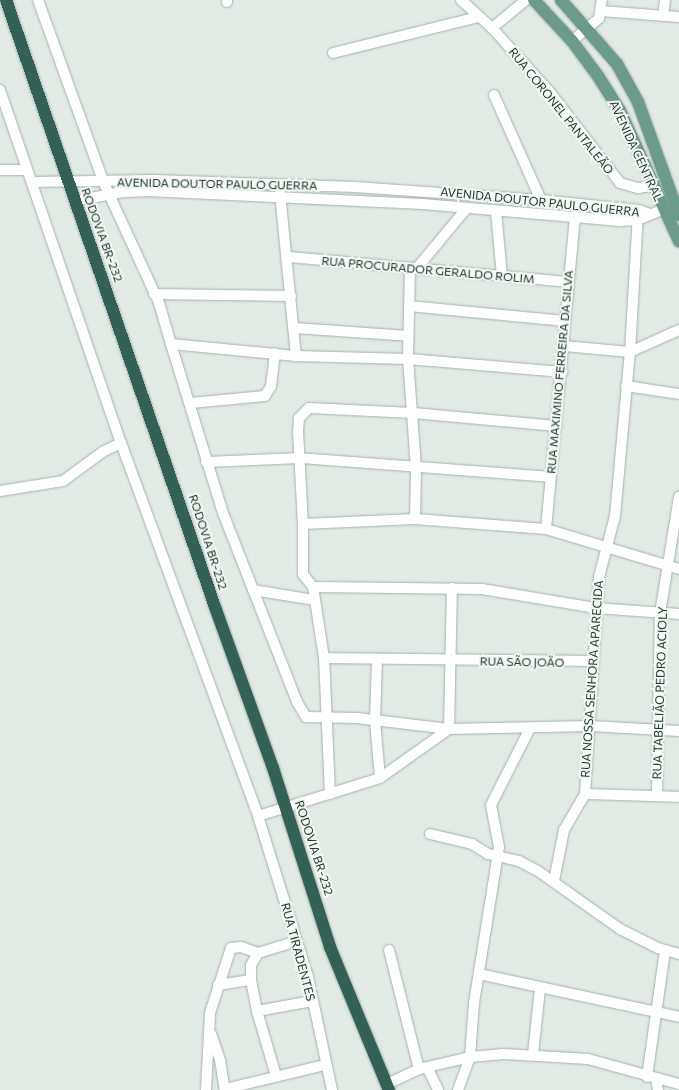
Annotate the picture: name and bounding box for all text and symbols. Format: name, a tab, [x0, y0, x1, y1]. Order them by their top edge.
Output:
street label: RUA CORONEL PANTALEÃO	[505, 45, 617, 177]
street label: AVENIDA CENTRAL	[606, 98, 666, 204]
street label: AVENIDA DOUTOR PAULO GUERRA	[117, 175, 317, 193]
street label: AVENIDA DOUTOR PAULO GUERRA	[440, 184, 640, 220]
street label: RODOVIA BR-232	[78, 186, 126, 284]
street label: RUA PROCURADOR GERALDO ROLIM	[321, 254, 535, 286]
street label: RUA MAXIMINO FERREIRA DA SILVA	[544, 270, 576, 474]
street label: RODOVIA BR-232	[186, 493, 230, 591]
street label: RUA NOSSA SENHORA APARECIDA	[578, 580, 606, 778]
street label: RUA TABELIÃO PEDRO ACIOLY	[650, 606, 670, 780]
street label: RUA SÃO JOÃO	[480, 654, 564, 670]
street label: RODOVIA BR-232	[292, 799, 336, 897]
street label: RUA TIRADENTES	[278, 901, 318, 1003]

